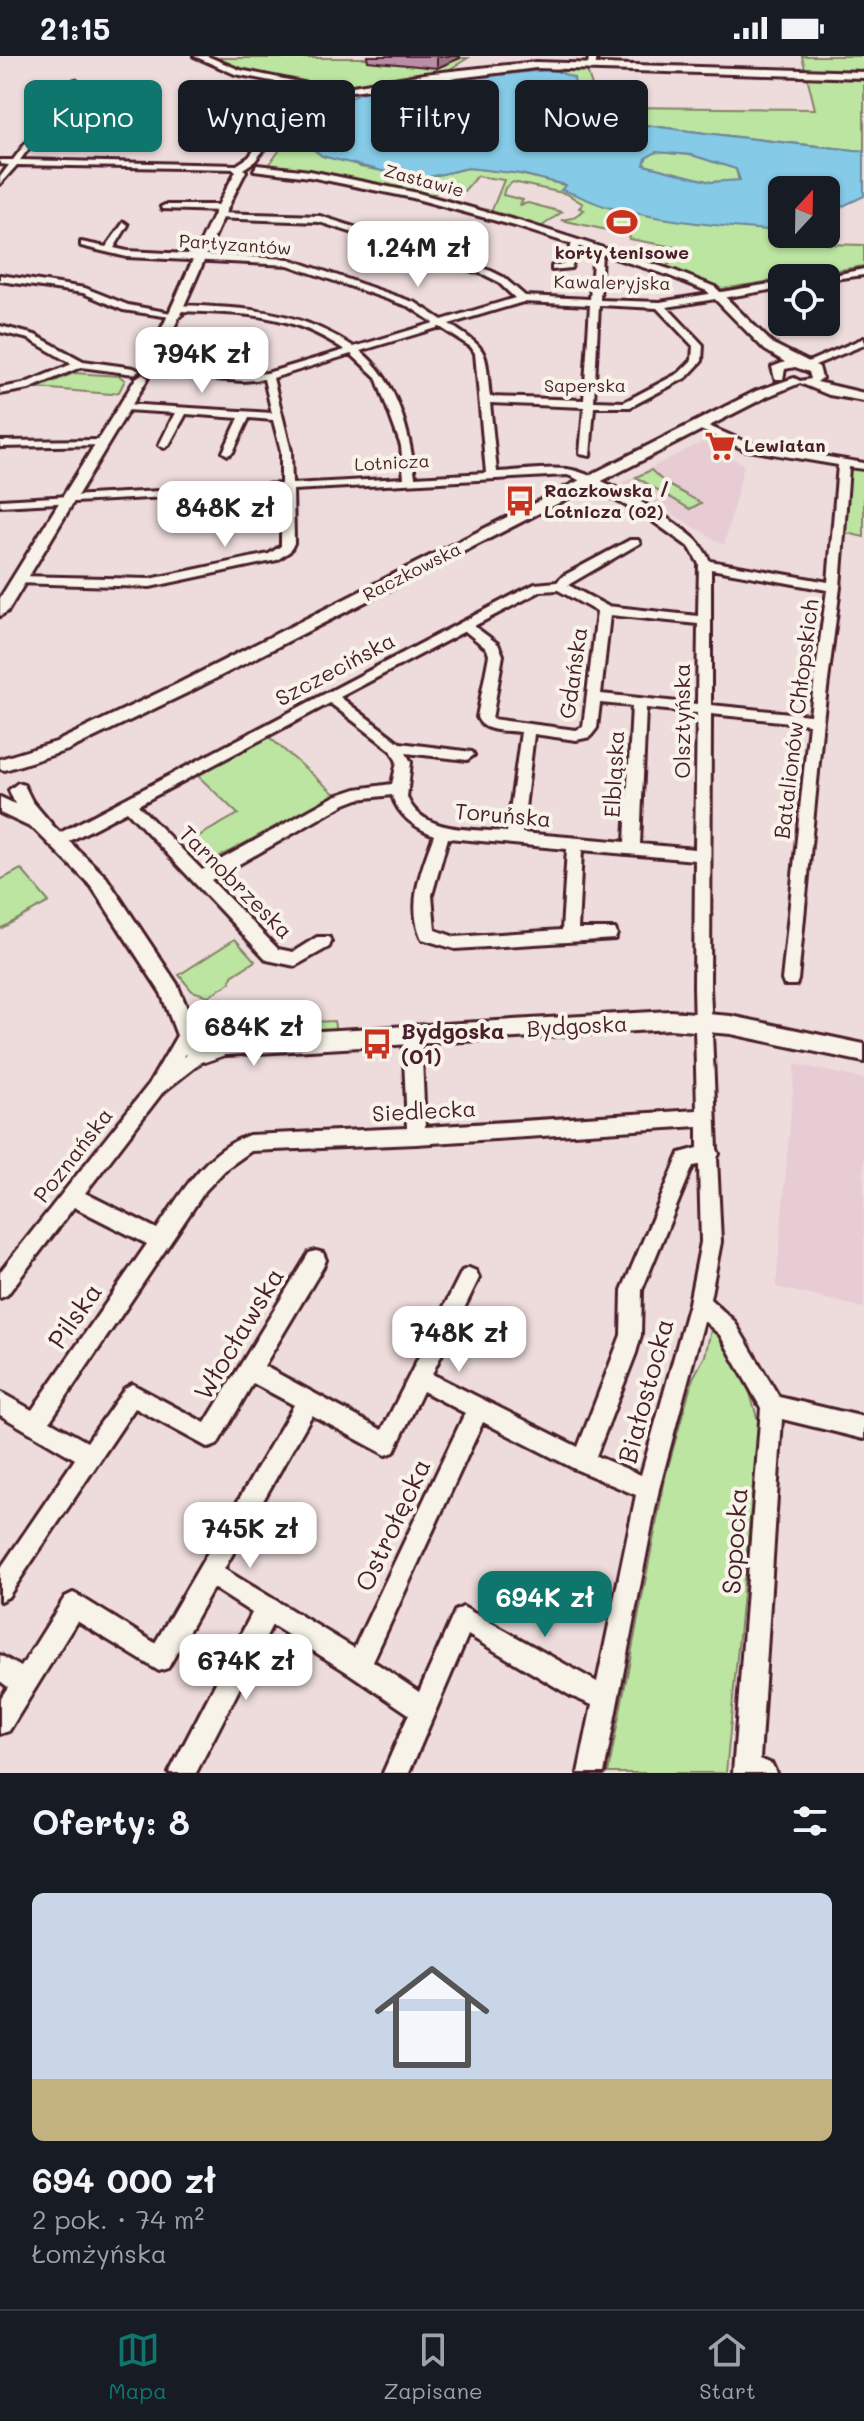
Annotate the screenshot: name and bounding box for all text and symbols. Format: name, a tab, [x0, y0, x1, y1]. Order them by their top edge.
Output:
text: 21:15	[40, 8, 110, 48]
chip: Kupno	[24, 80, 162, 152]
chip: Wynajem	[178, 80, 355, 152]
chip: Filtry	[371, 80, 499, 152]
chip: Nowe	[515, 80, 648, 152]
street label: Zastawie	[382, 158, 467, 202]
north arrow	[768, 176, 840, 248]
map controls	[768, 176, 840, 336]
sports icon: korty tenisowe	[605, 205, 639, 239]
pin: 1.24M zł	[335, 221, 501, 289]
street label: Partyzantów	[178, 228, 292, 260]
text: 1.24M zł	[366, 230, 470, 264]
place label: korty tenisowe	[555, 240, 689, 264]
button: locate	[768, 264, 840, 336]
street label: Kawaleryjska	[553, 269, 671, 295]
pin: 794K zł	[128, 327, 276, 395]
text: 794K zł	[153, 336, 251, 370]
street label: Saperska	[544, 373, 626, 397]
supermarket icon: Lewiatan	[703, 429, 737, 463]
place label: Lewiatan	[744, 433, 826, 457]
street label: Lotnicza	[354, 448, 430, 476]
place label: Raczkowska / Lotnicza (02)	[544, 478, 670, 523]
pin: 848K zł	[151, 481, 299, 549]
bus stop icon: Raczkowska / Lotnicza (02)	[503, 484, 537, 518]
text: 848K zł	[175, 490, 275, 524]
street label: Raczkowska	[358, 536, 465, 606]
street label: Batalionów Chłopskich	[766, 597, 825, 841]
street label: Szczecińska	[270, 625, 400, 712]
street label: Gdańska	[552, 625, 593, 721]
street label: Olsztyńska	[667, 663, 696, 779]
street label: Elbląska	[597, 730, 630, 818]
street label: Toruńska	[454, 796, 552, 833]
street label: Tarnobrzeska	[173, 819, 299, 945]
pin: 684K zł	[180, 1000, 328, 1068]
street label: Bydgoska	[526, 1008, 628, 1043]
text: 684K zł	[205, 1009, 303, 1043]
place label: Bydgoska (01)	[401, 1016, 505, 1070]
bus stop icon: Bydgoska (01)	[360, 1027, 394, 1061]
street label: Siedlecka	[371, 1093, 477, 1128]
street label: Poznańska	[26, 1101, 119, 1208]
street label: Włocławska	[185, 1261, 291, 1406]
street label: Pilska	[39, 1276, 109, 1355]
pin: 748K zł	[385, 1306, 533, 1374]
text: 748K zł	[410, 1315, 508, 1349]
street label: Białostocka	[609, 1315, 681, 1467]
street label: Ostrołęcka	[347, 1453, 438, 1596]
street label: Sopocka	[713, 1486, 755, 1595]
pin: 745K zł	[176, 1502, 324, 1570]
text: 745K zł	[202, 1511, 298, 1545]
pin: 694K zł	[471, 1571, 619, 1639]
text: 694K zł	[496, 1580, 594, 1614]
pin: 674K zł	[172, 1634, 320, 1702]
text: 674K zł	[197, 1643, 295, 1677]
text: Oferty: 8	[32, 1799, 190, 1844]
icon: filters	[788, 1799, 832, 1843]
icon: home	[360, 1945, 504, 2089]
text: 694 000 zł	[32, 2157, 216, 2202]
text: 2 pok. · 74 m²	[32, 2202, 204, 2236]
text: Łomżyńska	[32, 2236, 167, 2270]
tab: Mapa	[108, 2328, 167, 2405]
tab: Zapisane	[383, 2328, 483, 2405]
tab: Start	[699, 2328, 756, 2405]

